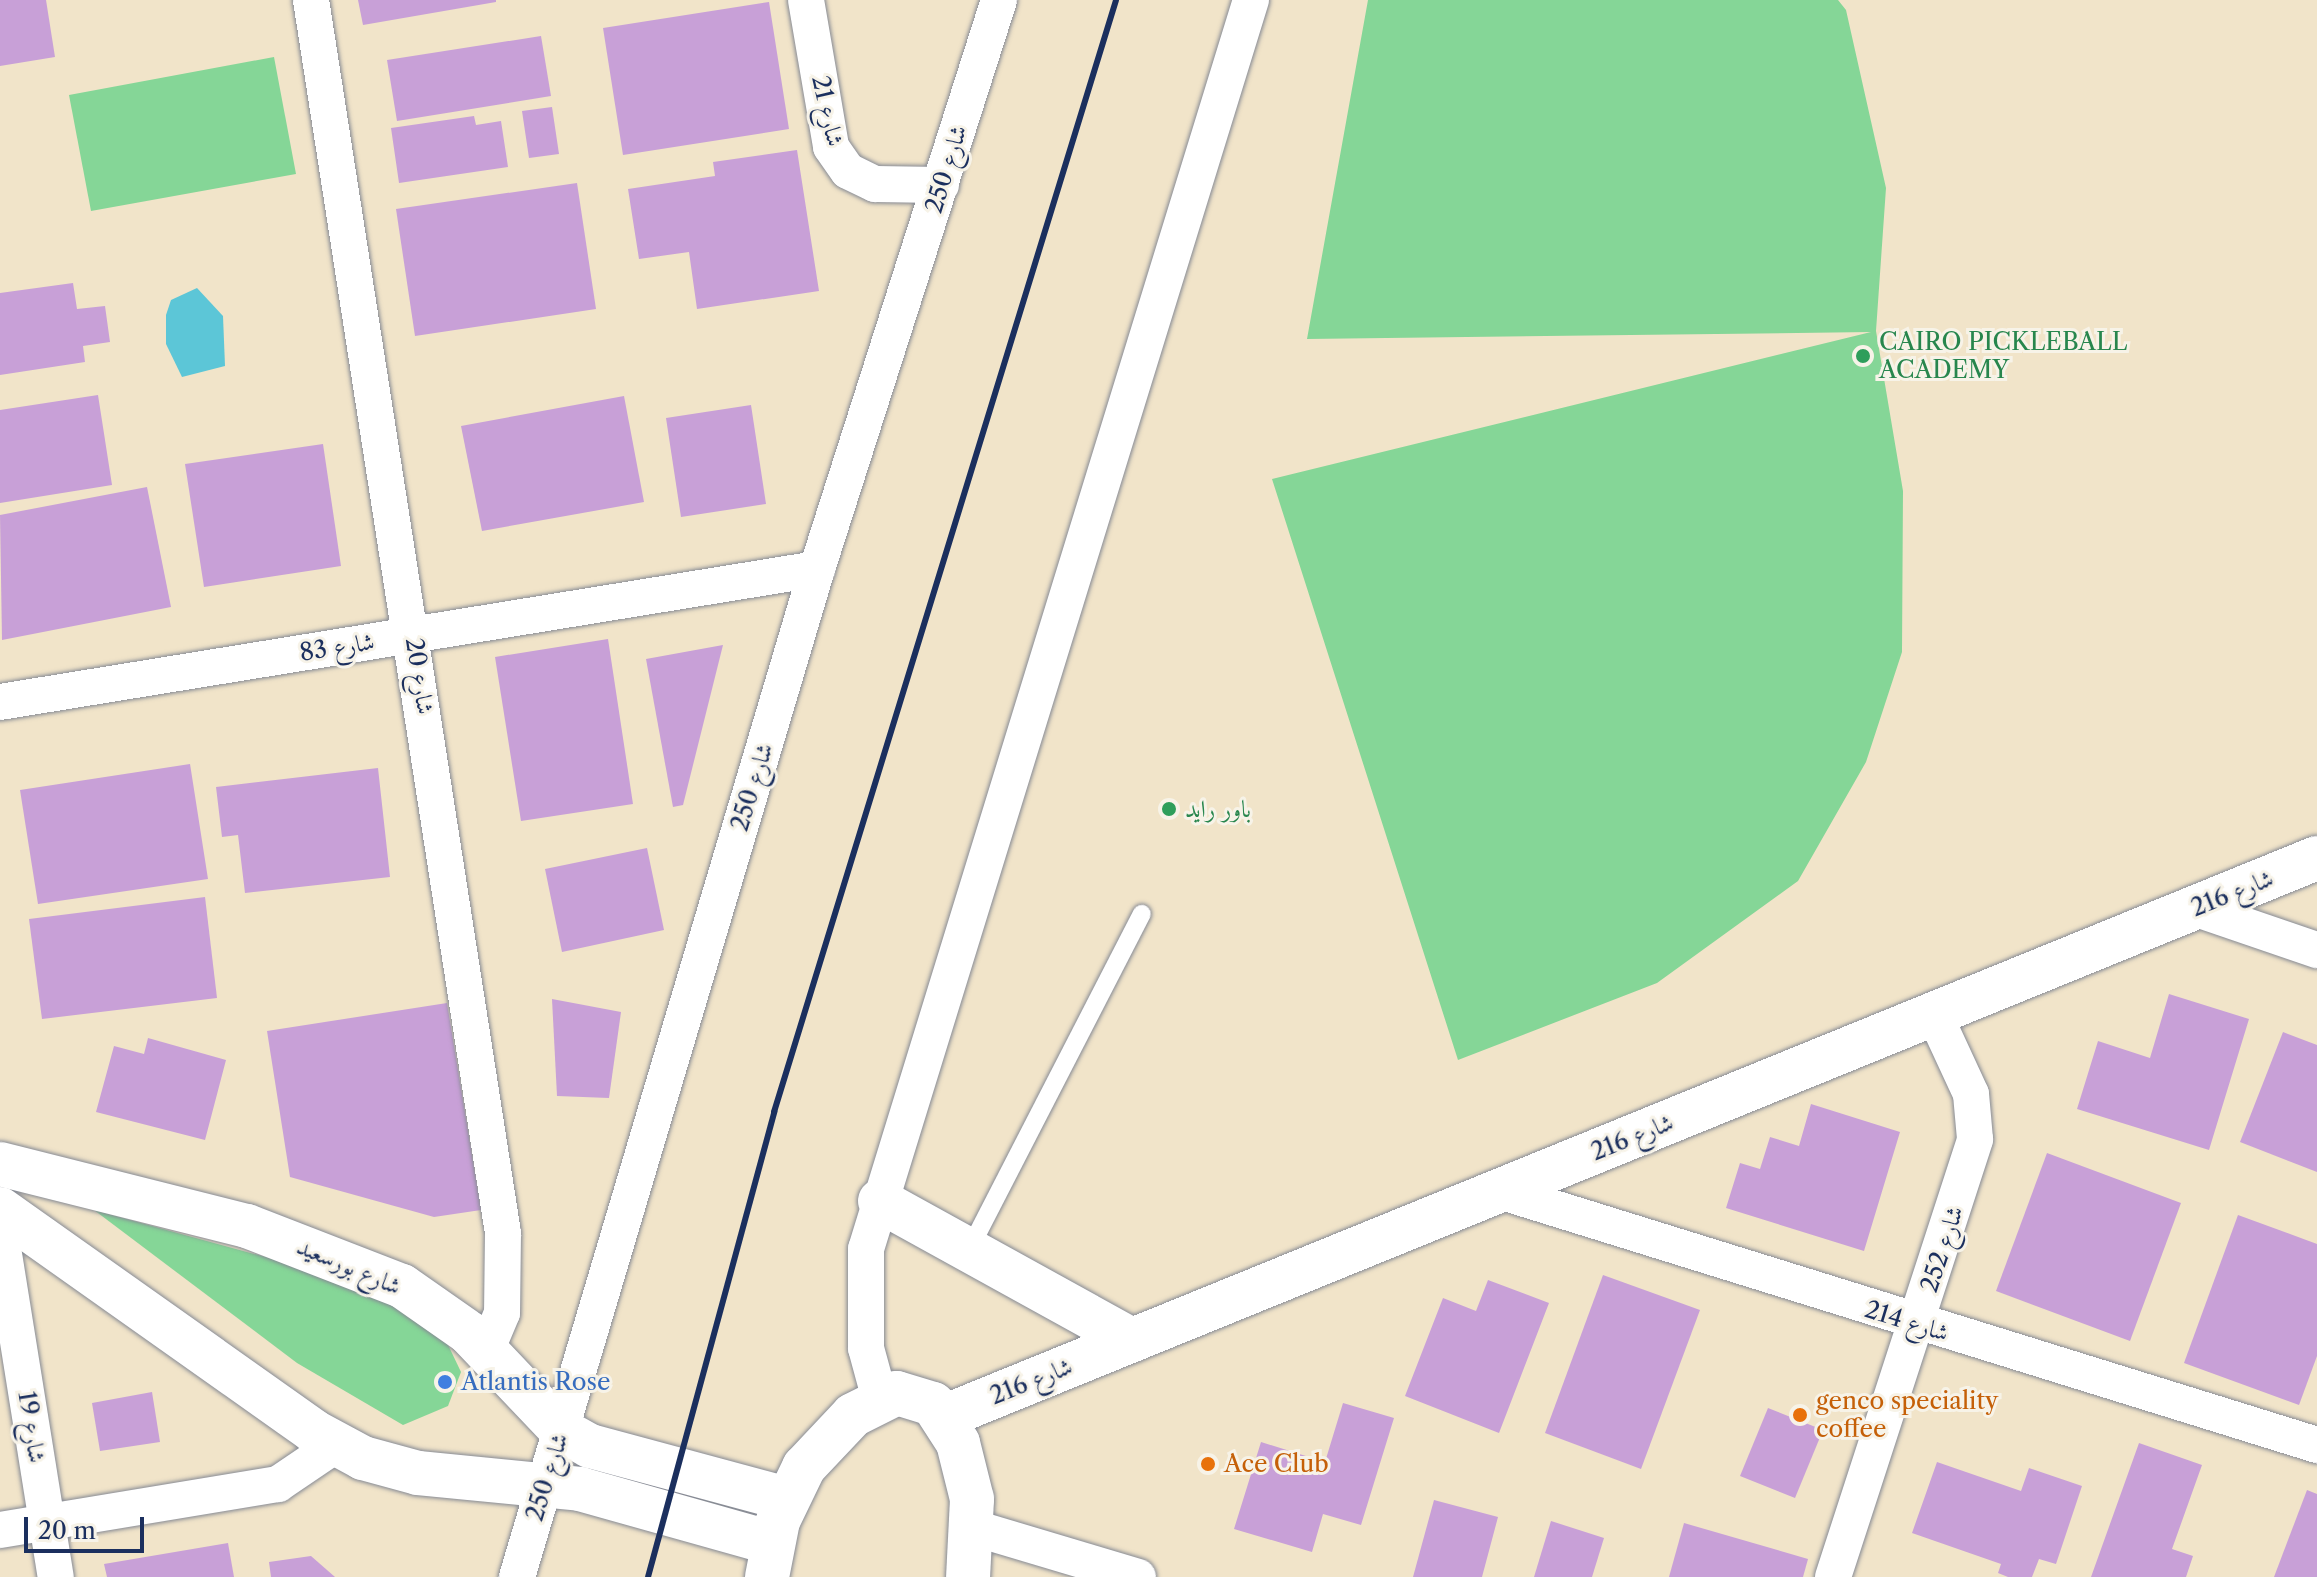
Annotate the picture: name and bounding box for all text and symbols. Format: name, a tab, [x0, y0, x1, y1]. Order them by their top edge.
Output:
street label: شارع 21	[806, 73, 850, 149]
street label: شارع 250	[919, 122, 973, 216]
place label: CAIRO PICKLEBALL ACADEMY	[1879, 328, 2127, 384]
marker: CAIRO PICKLEBALL ACADEMY	[1854, 347, 1872, 365]
street label: شارع 83	[297, 627, 377, 667]
street label: شارع 20	[400, 636, 440, 716]
street label: شارع 250	[725, 740, 779, 834]
place label: باور رايد	[1185, 795, 1251, 823]
marker: باور رايد	[1160, 800, 1178, 818]
street label: شارع 216	[2187, 864, 2277, 922]
street label: شارع 216	[1587, 1108, 1677, 1166]
street label: شارع 252	[1915, 1202, 1969, 1296]
street label: شارع بورسعيد	[293, 1231, 405, 1301]
street label: شارع 214	[1862, 1295, 1952, 1347]
street label: شارع 216	[986, 1352, 1076, 1410]
place label: Atlantis Rose	[461, 1368, 610, 1396]
marker: Atlantis Rose	[436, 1373, 454, 1391]
place label: genco speciality coffee	[1816, 1387, 1998, 1443]
street label: شارع 19	[12, 1389, 52, 1465]
marker: genco speciality coffee	[1791, 1406, 1809, 1424]
street label: شارع 250	[520, 1430, 574, 1524]
place label: Ace Club	[1224, 1450, 1329, 1478]
marker: Ace Club	[1199, 1455, 1217, 1473]
scale bar	[28, 1501, 148, 1551]
text: 20 m	[38, 1516, 96, 1545]

